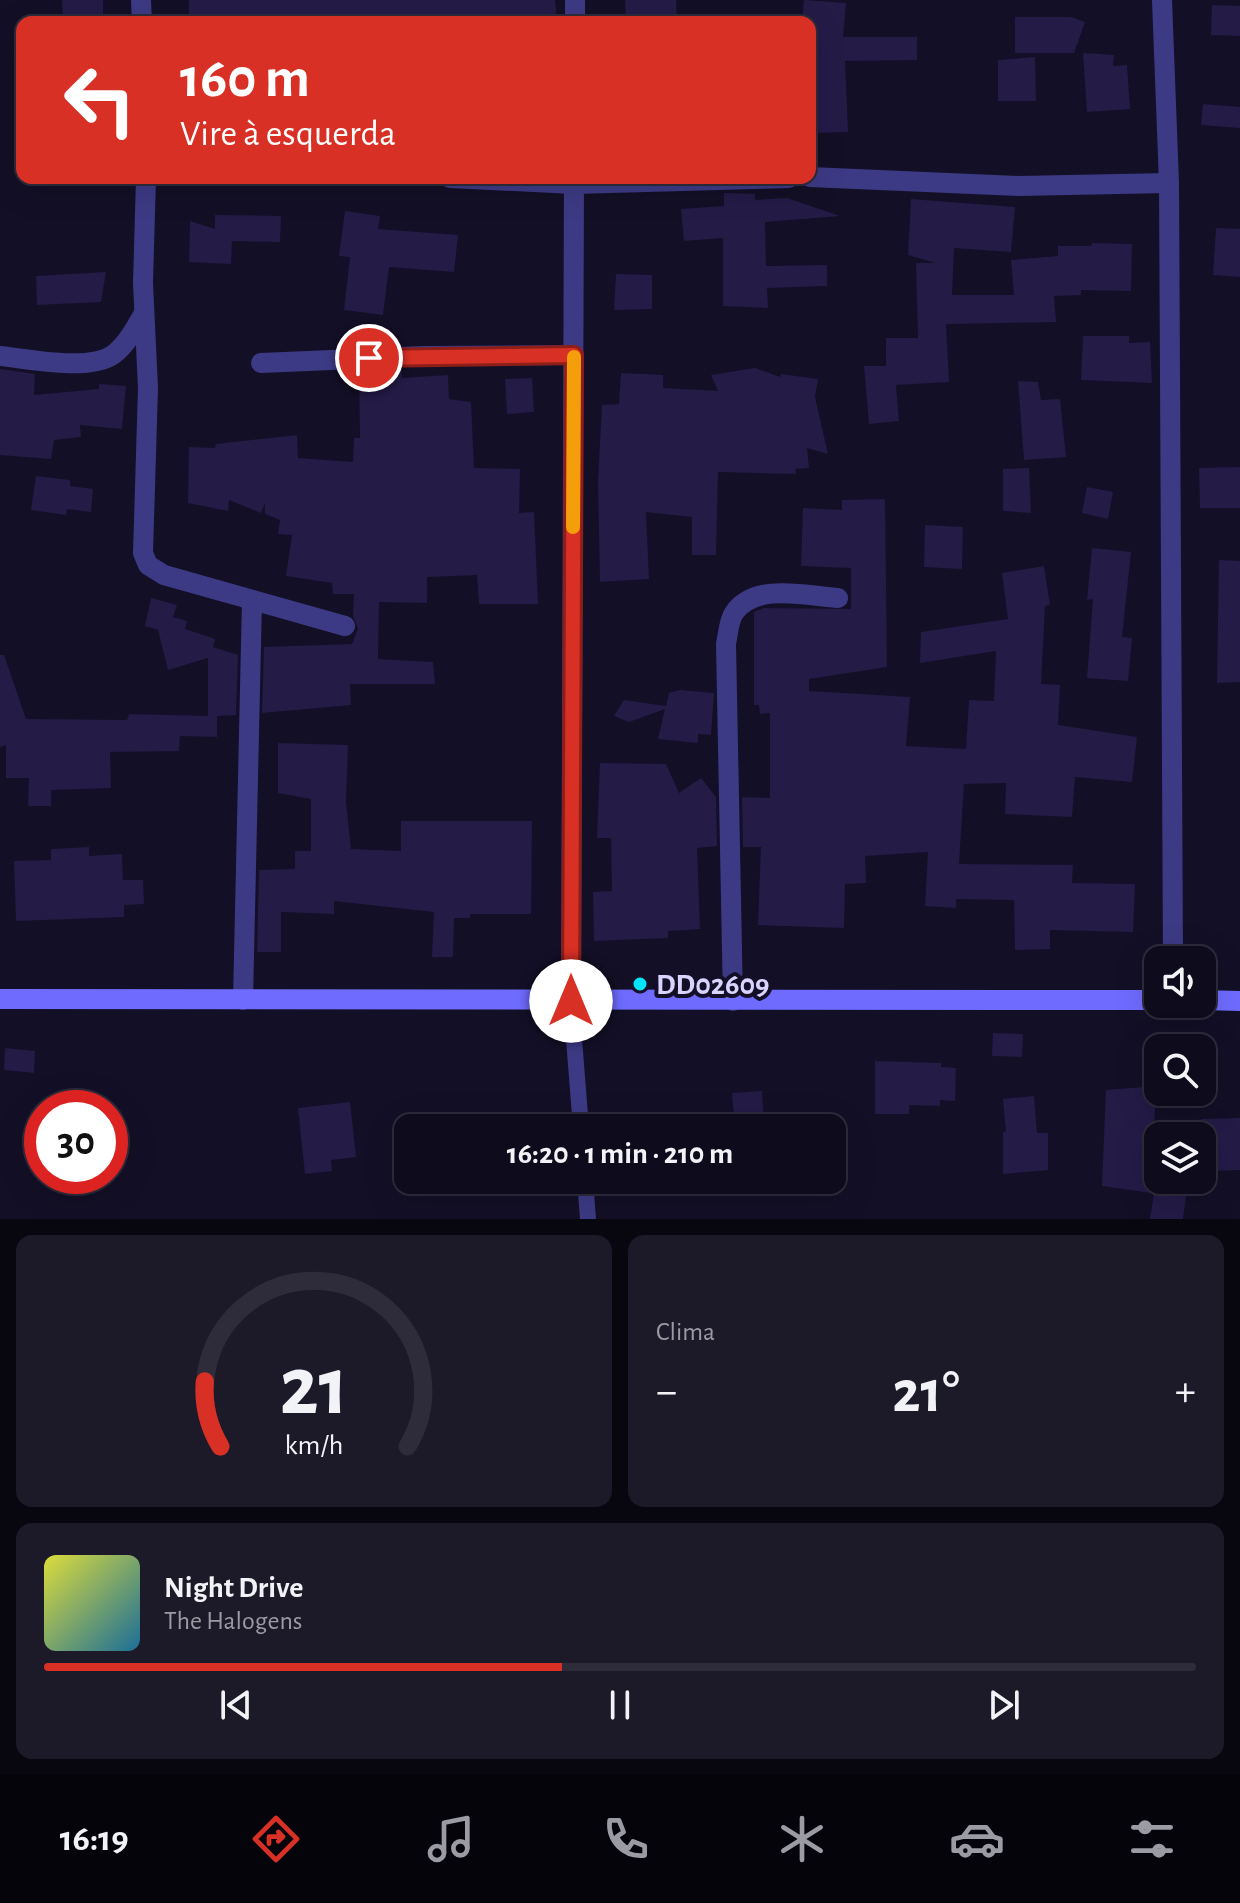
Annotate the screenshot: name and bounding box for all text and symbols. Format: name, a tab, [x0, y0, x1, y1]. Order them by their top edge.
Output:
icon: left	[48, 48, 152, 152]
text: 160 m	[180, 51, 310, 107]
text: Vire à esquerda	[180, 116, 396, 152]
pin	[335, 324, 403, 392]
icon: arrive	[347, 336, 391, 380]
map controls	[1144, 946, 1216, 1194]
button: sound	[1144, 946, 1216, 1018]
position arrow	[529, 959, 613, 1043]
place label: DD02609	[656, 970, 770, 1000]
marker: DD02609	[631, 975, 649, 993]
button: search	[1144, 1034, 1216, 1106]
speed limit sign: 30	[24, 1090, 128, 1194]
button: layers	[1144, 1122, 1216, 1194]
text: 16:20 · 1 min · 210 m	[507, 1139, 733, 1169]
text: Clima	[656, 1319, 715, 1345]
text: 21	[279, 1346, 349, 1430]
text: 21°	[892, 1363, 960, 1423]
text: −	[656, 1370, 677, 1414]
text: +	[1175, 1370, 1196, 1414]
text: km/h	[285, 1431, 343, 1460]
text: Night Drive	[164, 1573, 303, 1603]
text: The Halogens	[164, 1608, 302, 1634]
icon: previous	[214, 1683, 258, 1727]
icon: pause	[598, 1683, 642, 1727]
icon: next	[982, 1683, 1026, 1727]
icon: directions	[248, 1811, 304, 1867]
icon: music	[423, 1811, 479, 1867]
icon: phone	[598, 1811, 654, 1867]
icon: climate	[774, 1811, 830, 1867]
icon: car	[949, 1811, 1005, 1867]
icon: filters	[1124, 1811, 1180, 1867]
text: 16:19	[60, 1821, 129, 1857]

